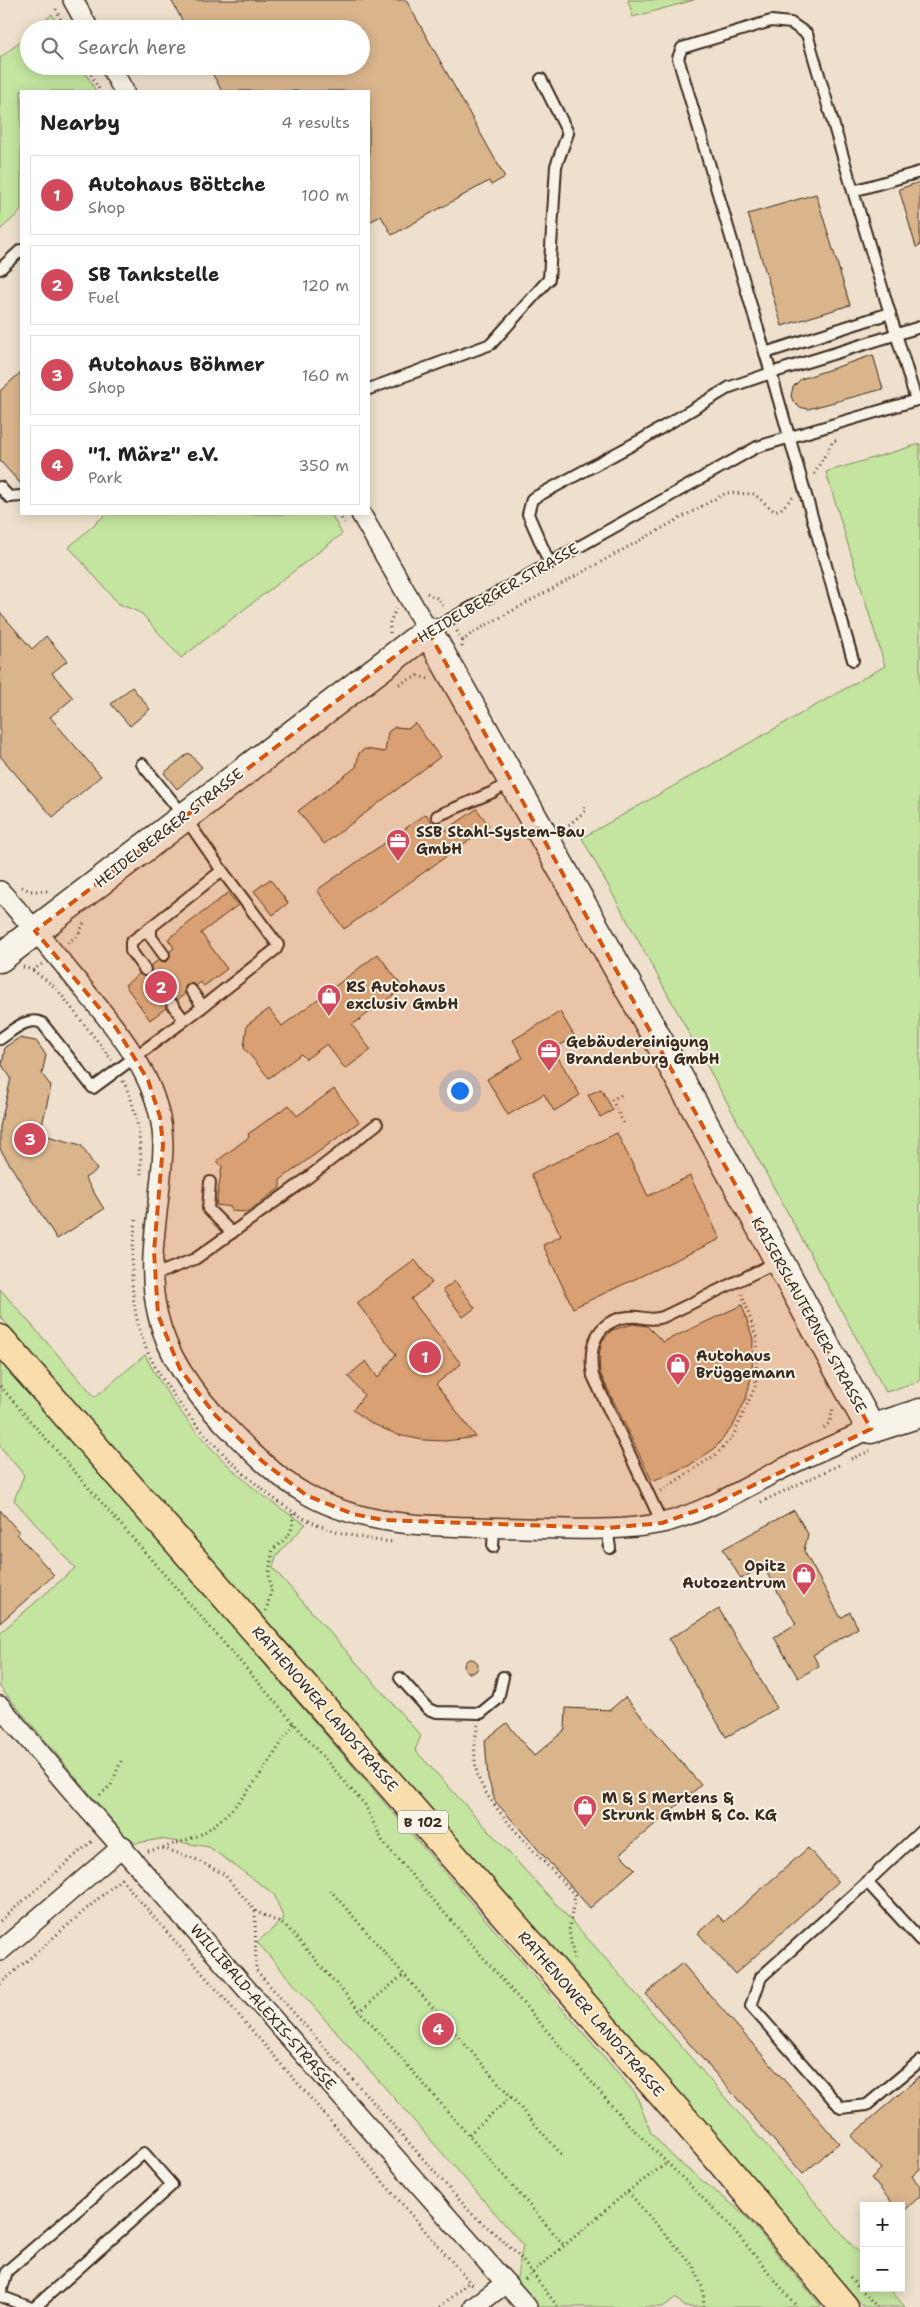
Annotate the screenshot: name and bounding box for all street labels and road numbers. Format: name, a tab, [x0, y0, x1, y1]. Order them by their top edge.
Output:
street label: HEIDELBERGER STRASSE	[414, 538, 582, 648]
street label: HEIDELBERGER STRASSE	[91, 764, 247, 892]
street label: KAISERSLAUTERNER STRASSE	[747, 1214, 871, 1416]
street label: RATHENOWER LANDSTRASSE	[247, 1622, 403, 1796]
road number: B 102	[398, 1810, 448, 1834]
street label: WILLIBALD-ALEXIS-STRASSE	[185, 1920, 341, 2094]
street label: RATHENOWER LANDSTRASSE	[513, 1927, 669, 2101]

